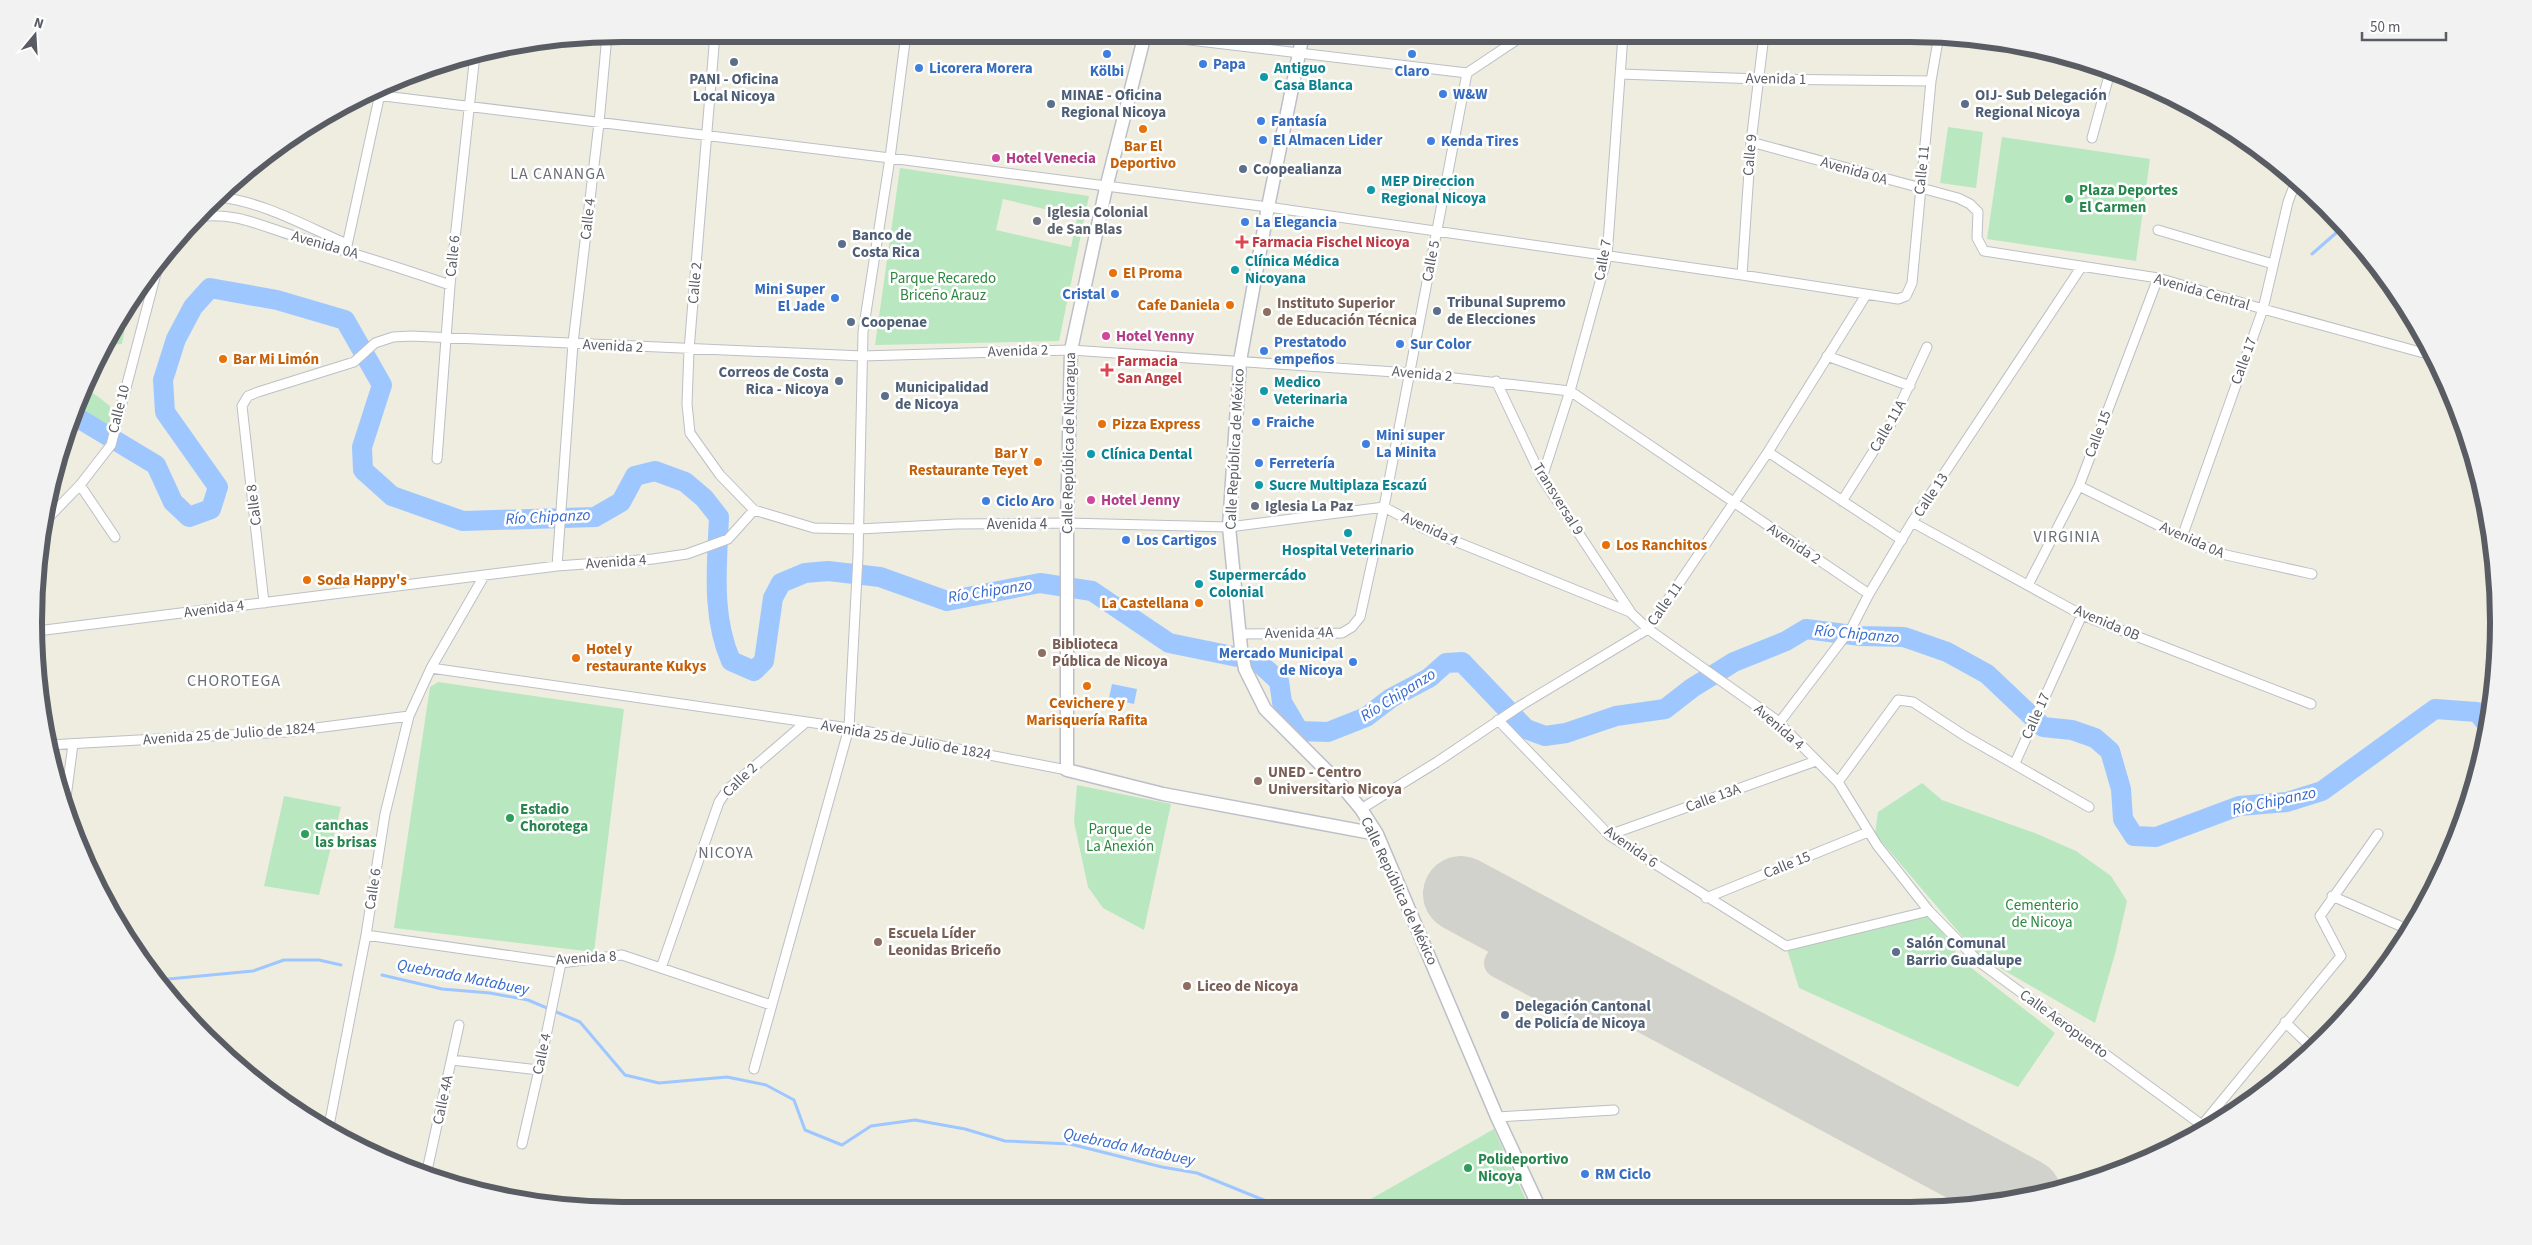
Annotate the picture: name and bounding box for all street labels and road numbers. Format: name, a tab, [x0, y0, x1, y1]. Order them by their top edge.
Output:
street label: Avenida 1	[1745, 68, 1807, 90]
street label: Calle 9	[1738, 133, 1762, 177]
street label: Calle 11	[1909, 144, 1935, 196]
street label: Avenida 0A	[1818, 151, 1891, 191]
street label: Calle 4	[575, 197, 601, 241]
street label: Avenida 0A	[289, 225, 362, 265]
street label: Calle 6	[440, 234, 466, 278]
street label: Calle 7	[1589, 238, 1617, 282]
street label: Calle 5	[1417, 239, 1445, 283]
street label: Calle 2	[683, 261, 707, 305]
street label: Avenida Central	[2152, 268, 2253, 316]
street label: Avenida 2	[582, 334, 644, 358]
street label: Calle 17	[2226, 334, 2262, 388]
street label: Avenida 2	[987, 339, 1049, 363]
street label: Calle República de Nicaragua	[1057, 352, 1081, 534]
street label: Avenida 2	[1391, 361, 1453, 387]
street label: Calle República de México	[1220, 368, 1250, 530]
street label: Calle 10	[103, 383, 135, 435]
street label: Calle 11A	[1865, 395, 1912, 456]
street label: Calle 15	[2079, 407, 2117, 461]
street label: Transversal 9	[1527, 459, 1589, 539]
street label: Calle 13	[1909, 469, 1953, 521]
street label: Calle 8	[241, 483, 267, 527]
street label: Avenida 4	[1398, 507, 1462, 552]
street label: Avenida 4	[987, 514, 1048, 535]
street label: Avenida 0A	[2156, 516, 2228, 564]
street label: Avenida 2	[1763, 518, 1825, 570]
street label: Avenida 4	[585, 549, 648, 575]
street label: Calle 11	[1642, 578, 1688, 630]
street label: Avenida 4	[183, 595, 246, 623]
street label: Avenida 0B	[2071, 600, 2143, 646]
street label: Avenida 4A	[1264, 622, 1334, 644]
street label: Calle 17	[2016, 689, 2056, 743]
street label: Avenida 4	[1749, 699, 1809, 755]
street label: Avenida 25 de Julio de 1824	[819, 715, 993, 765]
street label: Avenida 25 de Julio de 1824	[142, 717, 316, 750]
street label: Calle 2	[718, 758, 762, 802]
street label: Calle 13A	[1682, 778, 1744, 818]
street label: Calle República de México	[1355, 813, 1443, 969]
street label: Avenida 6	[1600, 821, 1662, 873]
street label: Calle 15	[1760, 846, 1814, 884]
street label: Calle 6	[359, 867, 387, 911]
street label: Avenida 8	[555, 945, 617, 971]
street label: Calle Aeropuerto	[2015, 985, 2113, 1063]
street label: Calle 4	[527, 1031, 557, 1077]
street label: Calle 4A	[428, 1073, 459, 1127]

